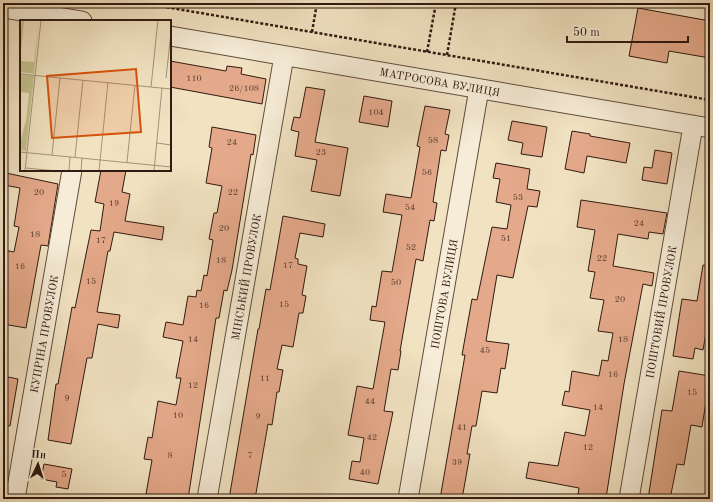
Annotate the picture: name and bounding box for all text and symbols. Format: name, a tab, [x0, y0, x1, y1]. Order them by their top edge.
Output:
scale bar	[567, 18, 688, 44]
inset map	[20, 20, 171, 171]
text: 50 m	[573, 26, 600, 39]
street label: МАТРОСОВА ВУЛИЦЯ	[379, 67, 501, 100]
house number: 110	[186, 74, 202, 83]
house number: 26/108	[229, 84, 259, 93]
house number: 104	[368, 108, 384, 117]
house number: 58	[428, 136, 438, 145]
house number: 24	[227, 138, 237, 147]
house number: 23	[316, 148, 326, 157]
house number: 56	[422, 168, 432, 177]
house number: 20	[34, 188, 44, 197]
house number: 22	[228, 188, 238, 197]
house number: 53	[513, 193, 523, 202]
house number: 19	[109, 199, 119, 208]
house number: 54	[405, 203, 415, 212]
street label: МІНСЬКИЙ ПРОВУЛОК	[229, 213, 264, 341]
house number: 24	[634, 219, 644, 228]
house number: 20	[219, 224, 229, 233]
house number: 18	[30, 230, 40, 239]
house number: 51	[501, 234, 511, 243]
house number: 17	[96, 236, 106, 245]
street label: ПОШТОВА ВУЛИЦЯ	[430, 238, 461, 350]
house number: 52	[406, 243, 416, 252]
street label: ПОШТОВИЙ ПРОВУЛОК	[643, 245, 680, 379]
house number: 22	[597, 254, 607, 263]
house number: 18	[216, 256, 226, 265]
house number: 17	[283, 261, 293, 270]
house number: 16	[15, 262, 25, 271]
street label: КУПРІНА ПРОВУЛОК	[30, 274, 61, 394]
house number: 15	[86, 277, 96, 286]
house number: 50	[391, 278, 401, 287]
house number: 20	[615, 295, 625, 304]
house number: 15	[279, 300, 289, 309]
house number: 16	[199, 301, 209, 310]
house number: 14	[188, 335, 198, 344]
house number: 18	[618, 335, 628, 344]
house number: 45	[480, 346, 490, 355]
house number: 16	[608, 370, 618, 379]
house number: 11	[260, 374, 270, 383]
house number: 12	[188, 381, 198, 390]
house number: 15	[687, 388, 697, 397]
house number: 9	[64, 394, 70, 403]
house number: 44	[365, 397, 375, 406]
house number: 14	[593, 403, 603, 412]
house number: 10	[173, 411, 183, 420]
house number: 9	[255, 412, 261, 421]
house number: 41	[457, 423, 467, 432]
house number: 42	[367, 433, 377, 442]
house number: 12	[583, 443, 593, 452]
north arrow	[18, 444, 58, 484]
text: Пн	[31, 450, 47, 462]
house number: 8	[167, 451, 173, 460]
house number: 7	[247, 451, 253, 460]
house number: 39	[452, 458, 462, 467]
house number: 40	[360, 468, 370, 477]
house number: 5	[61, 470, 67, 479]

